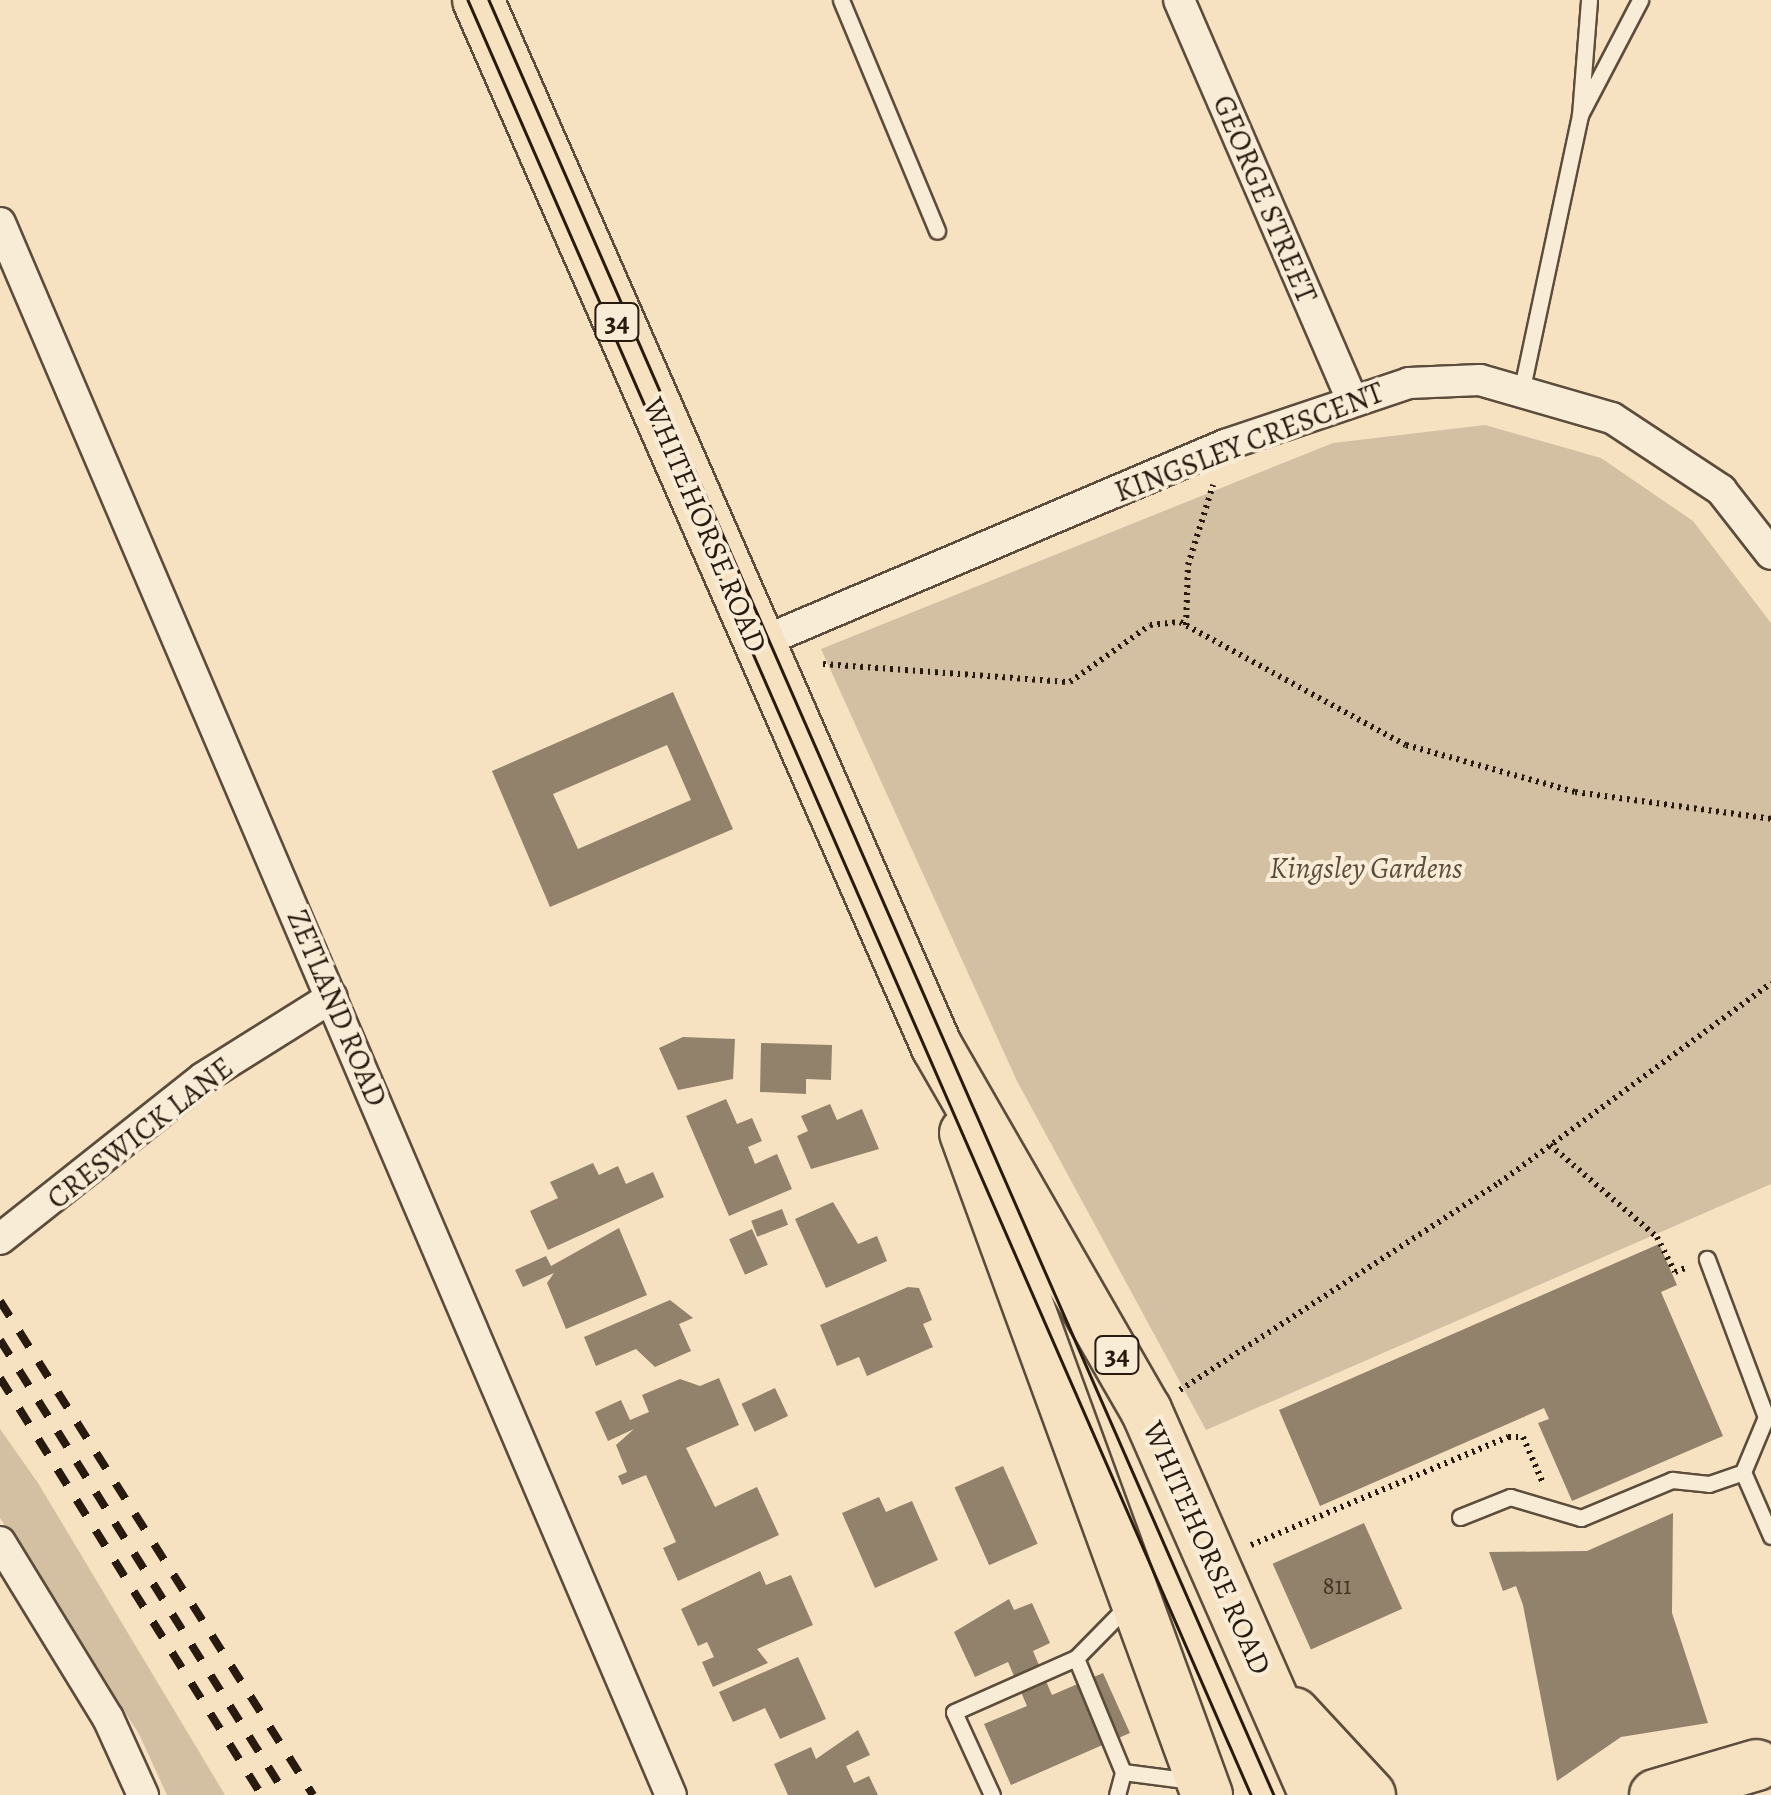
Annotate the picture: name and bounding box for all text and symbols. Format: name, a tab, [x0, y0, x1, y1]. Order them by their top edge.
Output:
street label: GEORGE STREET	[1205, 90, 1325, 308]
road number: 34	[592, 299, 642, 345]
street label: KINGSLEY CRESCENT	[1109, 374, 1389, 510]
street label: WHITEHORSE ROAD	[635, 392, 775, 658]
park label: Kingsley Gardens	[1269, 850, 1463, 886]
street label: ZETLAND ROAD	[279, 904, 395, 1112]
street label: CRESWICK LANE	[40, 1049, 240, 1217]
road number: 34	[1092, 1332, 1142, 1378]
street label: WHITEHORSE ROAD	[1135, 1416, 1279, 1680]
house number: 811	[1322, 1571, 1352, 1601]

